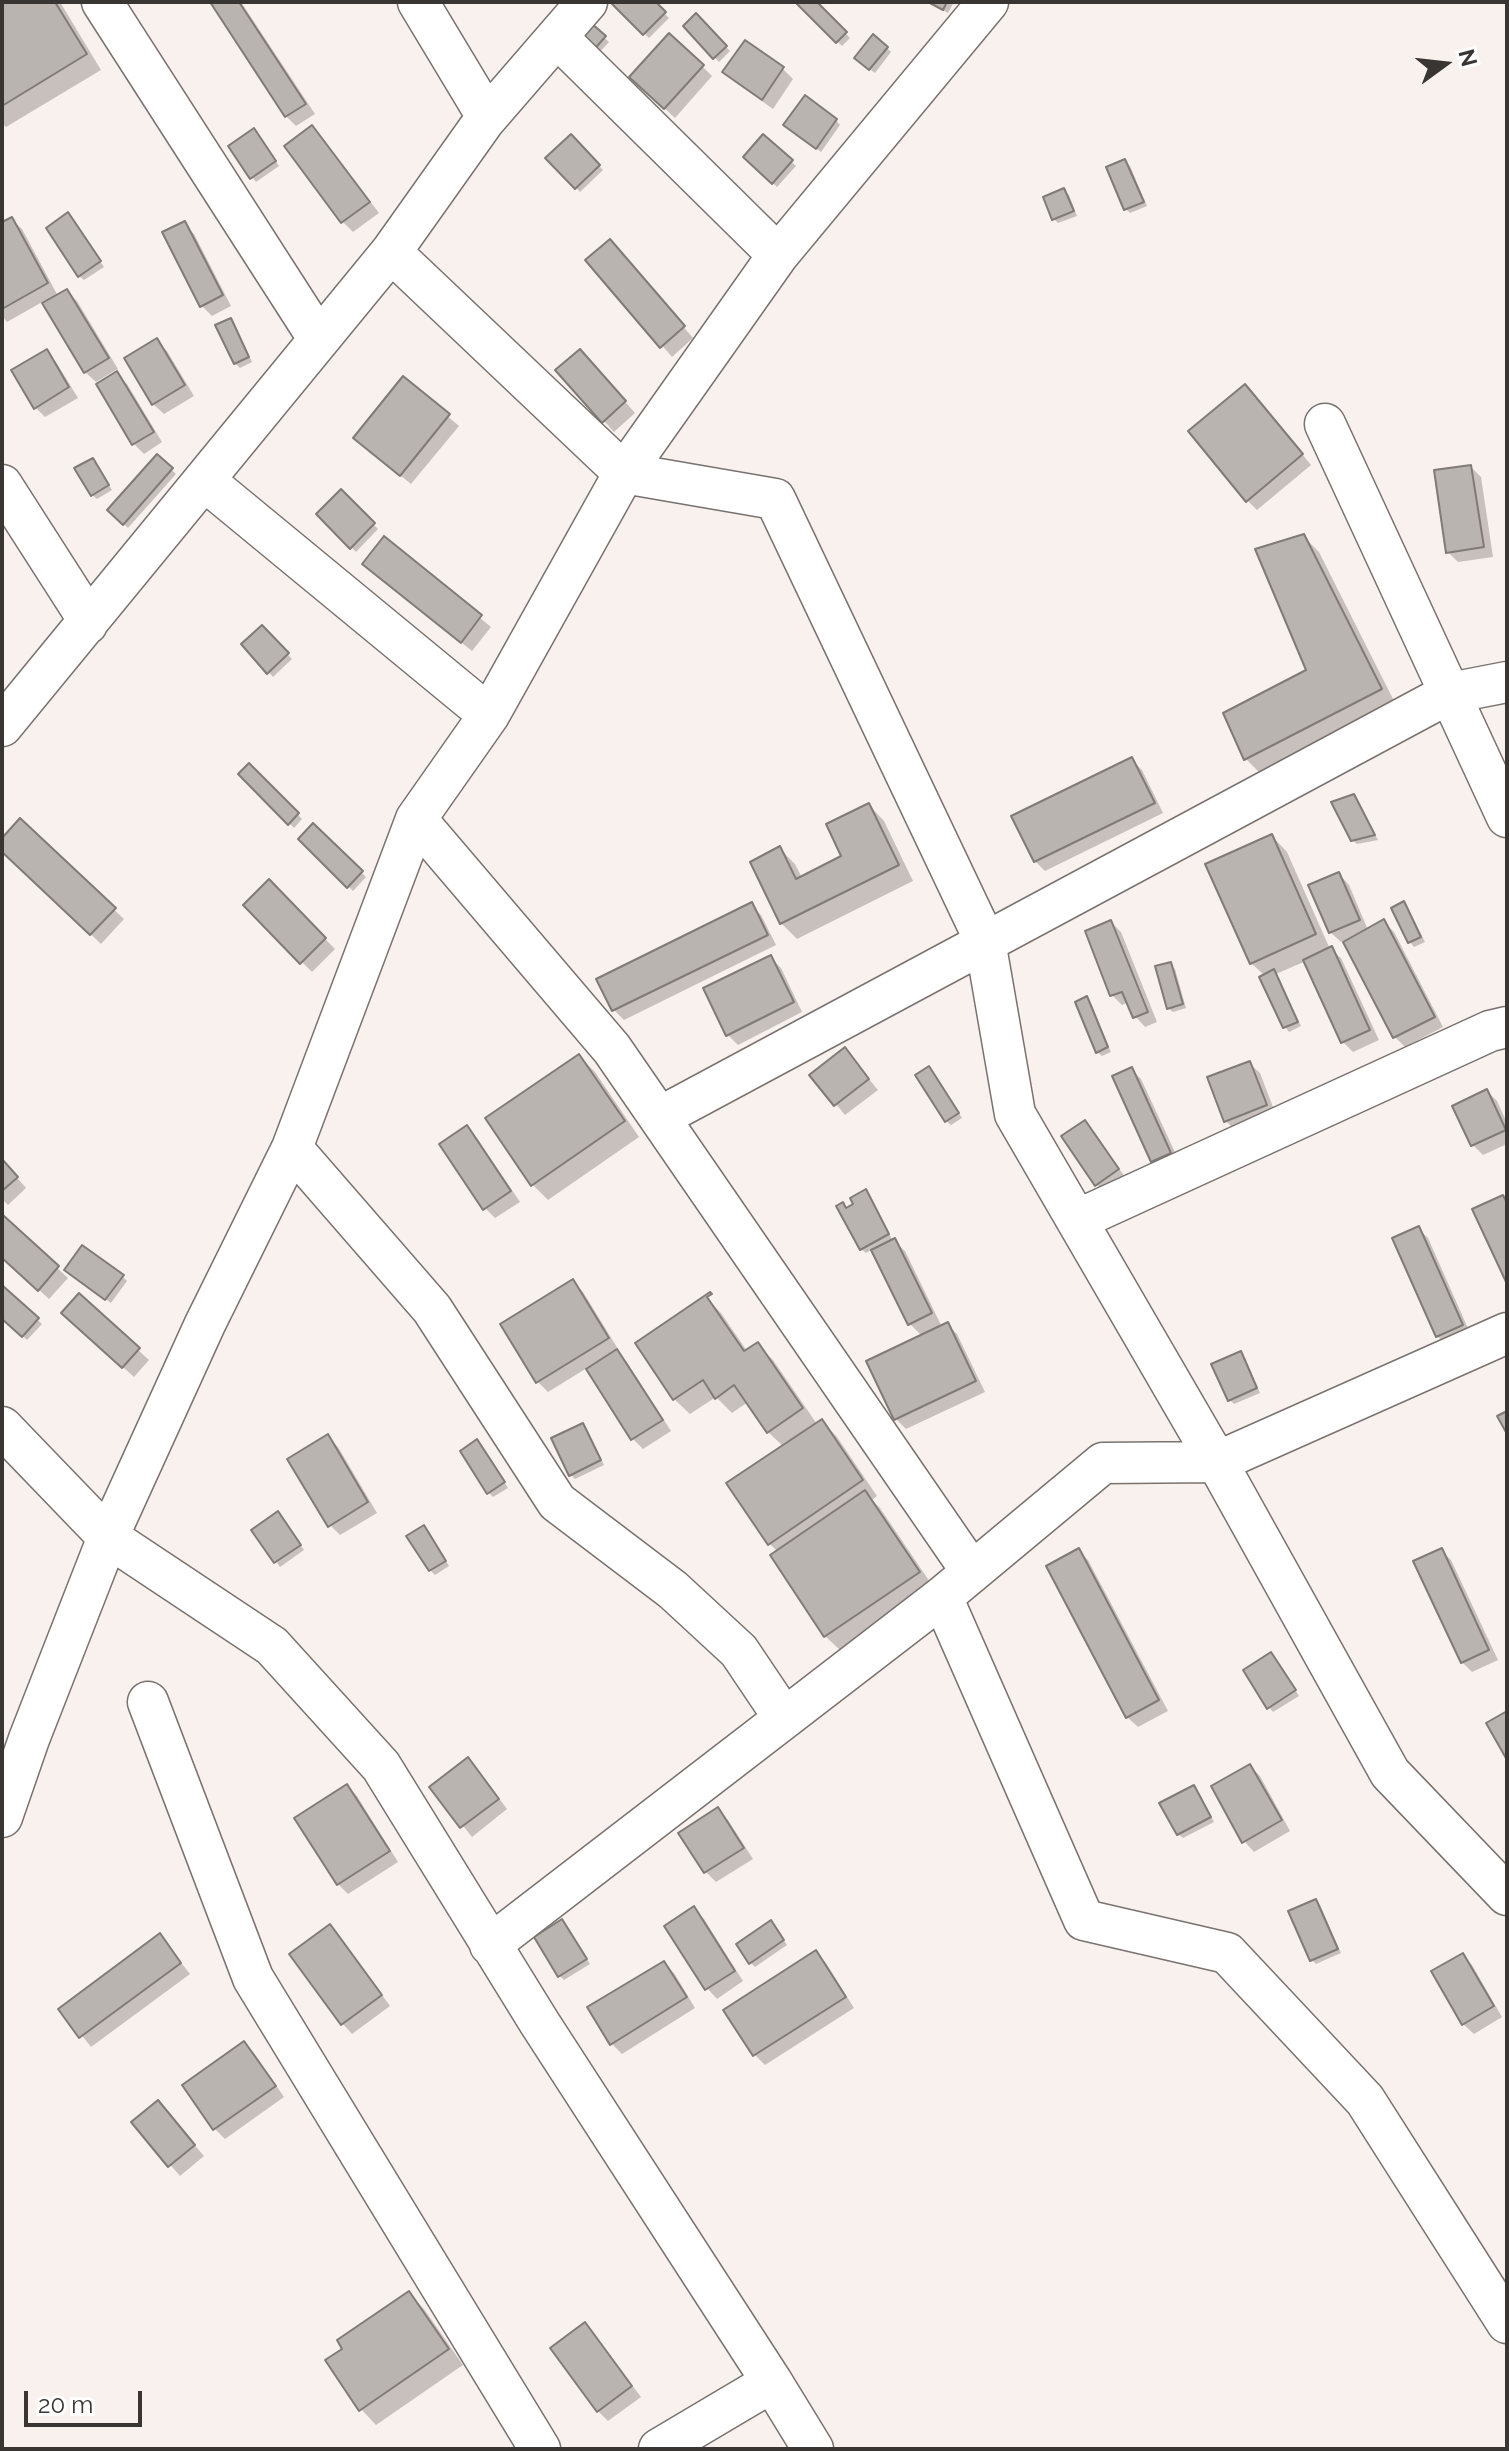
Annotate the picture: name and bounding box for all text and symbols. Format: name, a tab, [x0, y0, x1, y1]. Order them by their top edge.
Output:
north arrow	[1405, 24, 1485, 104]
text: N	[1453, 46, 1483, 69]
scale bar	[28, 2375, 146, 2425]
text: 20 m	[38, 2390, 93, 2419]

